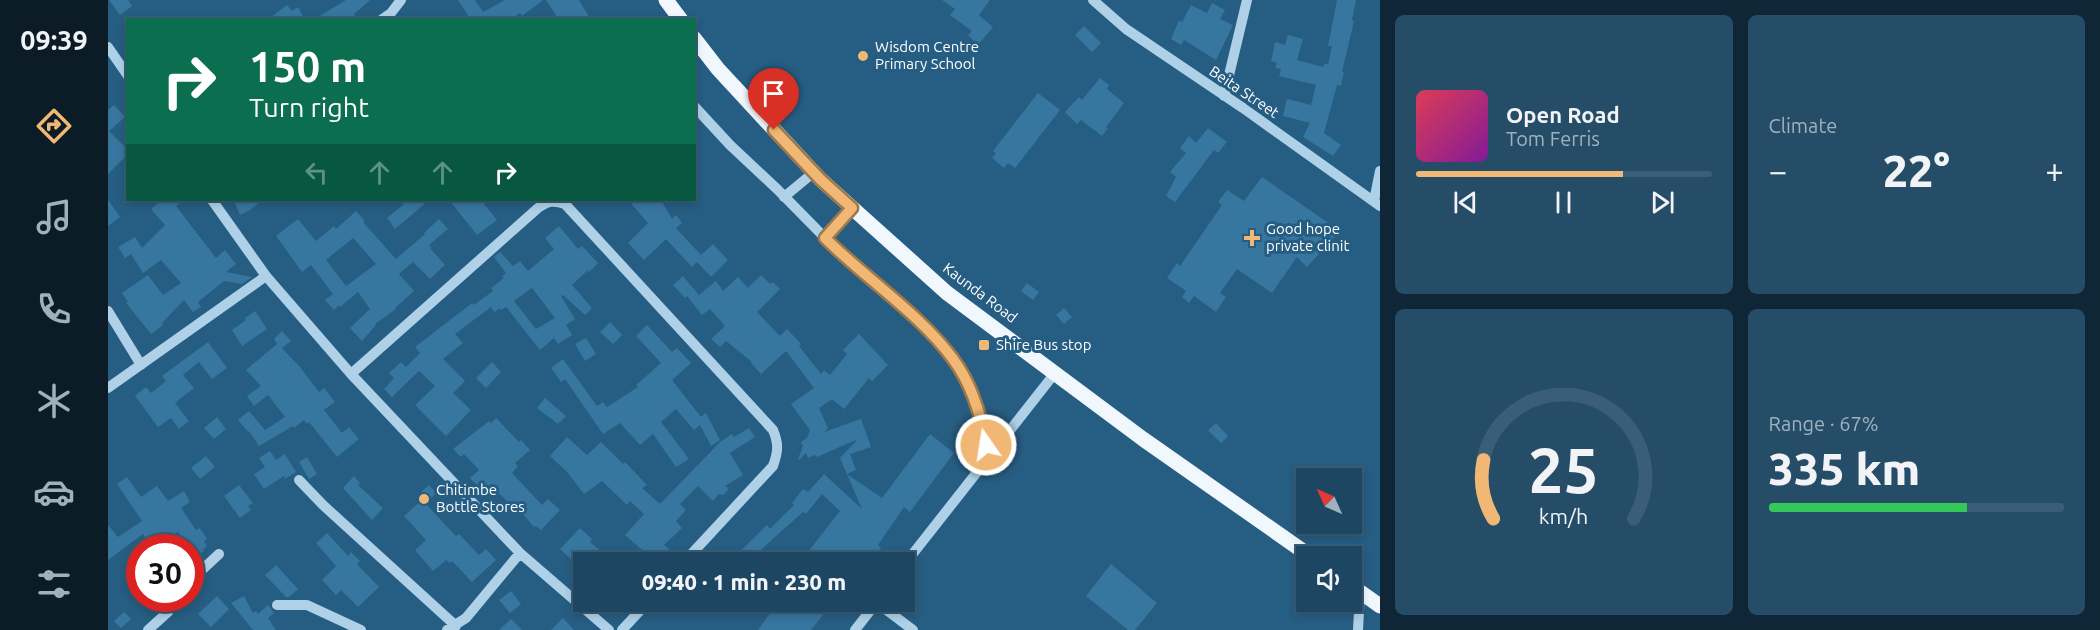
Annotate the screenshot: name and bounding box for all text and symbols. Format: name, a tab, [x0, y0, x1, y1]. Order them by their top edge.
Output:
text: 09:39	[20, 25, 88, 55]
place label: Wisdom Centre Primary School	[875, 38, 979, 72]
icon: right	[150, 42, 228, 120]
text: 150 m	[249, 43, 366, 90]
marker: Wisdom Centre Primary School	[856, 49, 870, 63]
street label: Beita Street	[1206, 62, 1282, 121]
pin	[748, 68, 799, 130]
icon: arrive	[757, 77, 790, 110]
text: Turn right	[249, 92, 369, 122]
text: Open Road	[1506, 102, 1620, 127]
icon: directions	[33, 105, 75, 147]
text: Climate	[1769, 114, 1837, 137]
text: Tom Ferris	[1506, 127, 1600, 150]
text: 22°	[1883, 145, 1950, 196]
text: −	[1769, 152, 1787, 189]
text: +	[2045, 152, 2064, 189]
icon: left	[300, 156, 333, 189]
icon: ahead	[363, 156, 396, 189]
icon: ahead	[426, 156, 459, 189]
icon: right	[489, 156, 522, 189]
icon: previous	[1449, 186, 1482, 219]
icon: pause	[1547, 186, 1580, 219]
icon: next	[1646, 186, 1679, 219]
icon: music	[33, 196, 75, 238]
place label: Good hope private clinit	[1266, 220, 1349, 254]
marker: Good hope private clinit	[1243, 229, 1261, 247]
street label: Kaunda Road	[940, 259, 1021, 326]
icon: phone	[33, 288, 75, 330]
place label: Shire Bus stop	[996, 336, 1091, 353]
marker: Shire Bus stop	[977, 338, 991, 352]
icon: climate	[33, 380, 75, 422]
text: Range · 67%	[1769, 412, 1879, 435]
position arrow	[954, 413, 1018, 477]
text: 25	[1529, 435, 1599, 505]
text: 335 km	[1769, 443, 1920, 494]
north arrow	[1296, 468, 1362, 534]
map controls	[1296, 468, 1362, 612]
icon: car	[33, 471, 75, 513]
place label: Chitimbe Bottle Stores	[436, 481, 525, 515]
marker: Chitimbe Bottle Stores	[417, 492, 431, 506]
text: km/h	[1539, 504, 1588, 528]
speed limit sign: 30	[126, 534, 204, 612]
button: sound	[1296, 546, 1362, 612]
icon: filters	[33, 563, 75, 605]
text: 09:40 · 1 min · 230 m	[642, 569, 846, 594]

